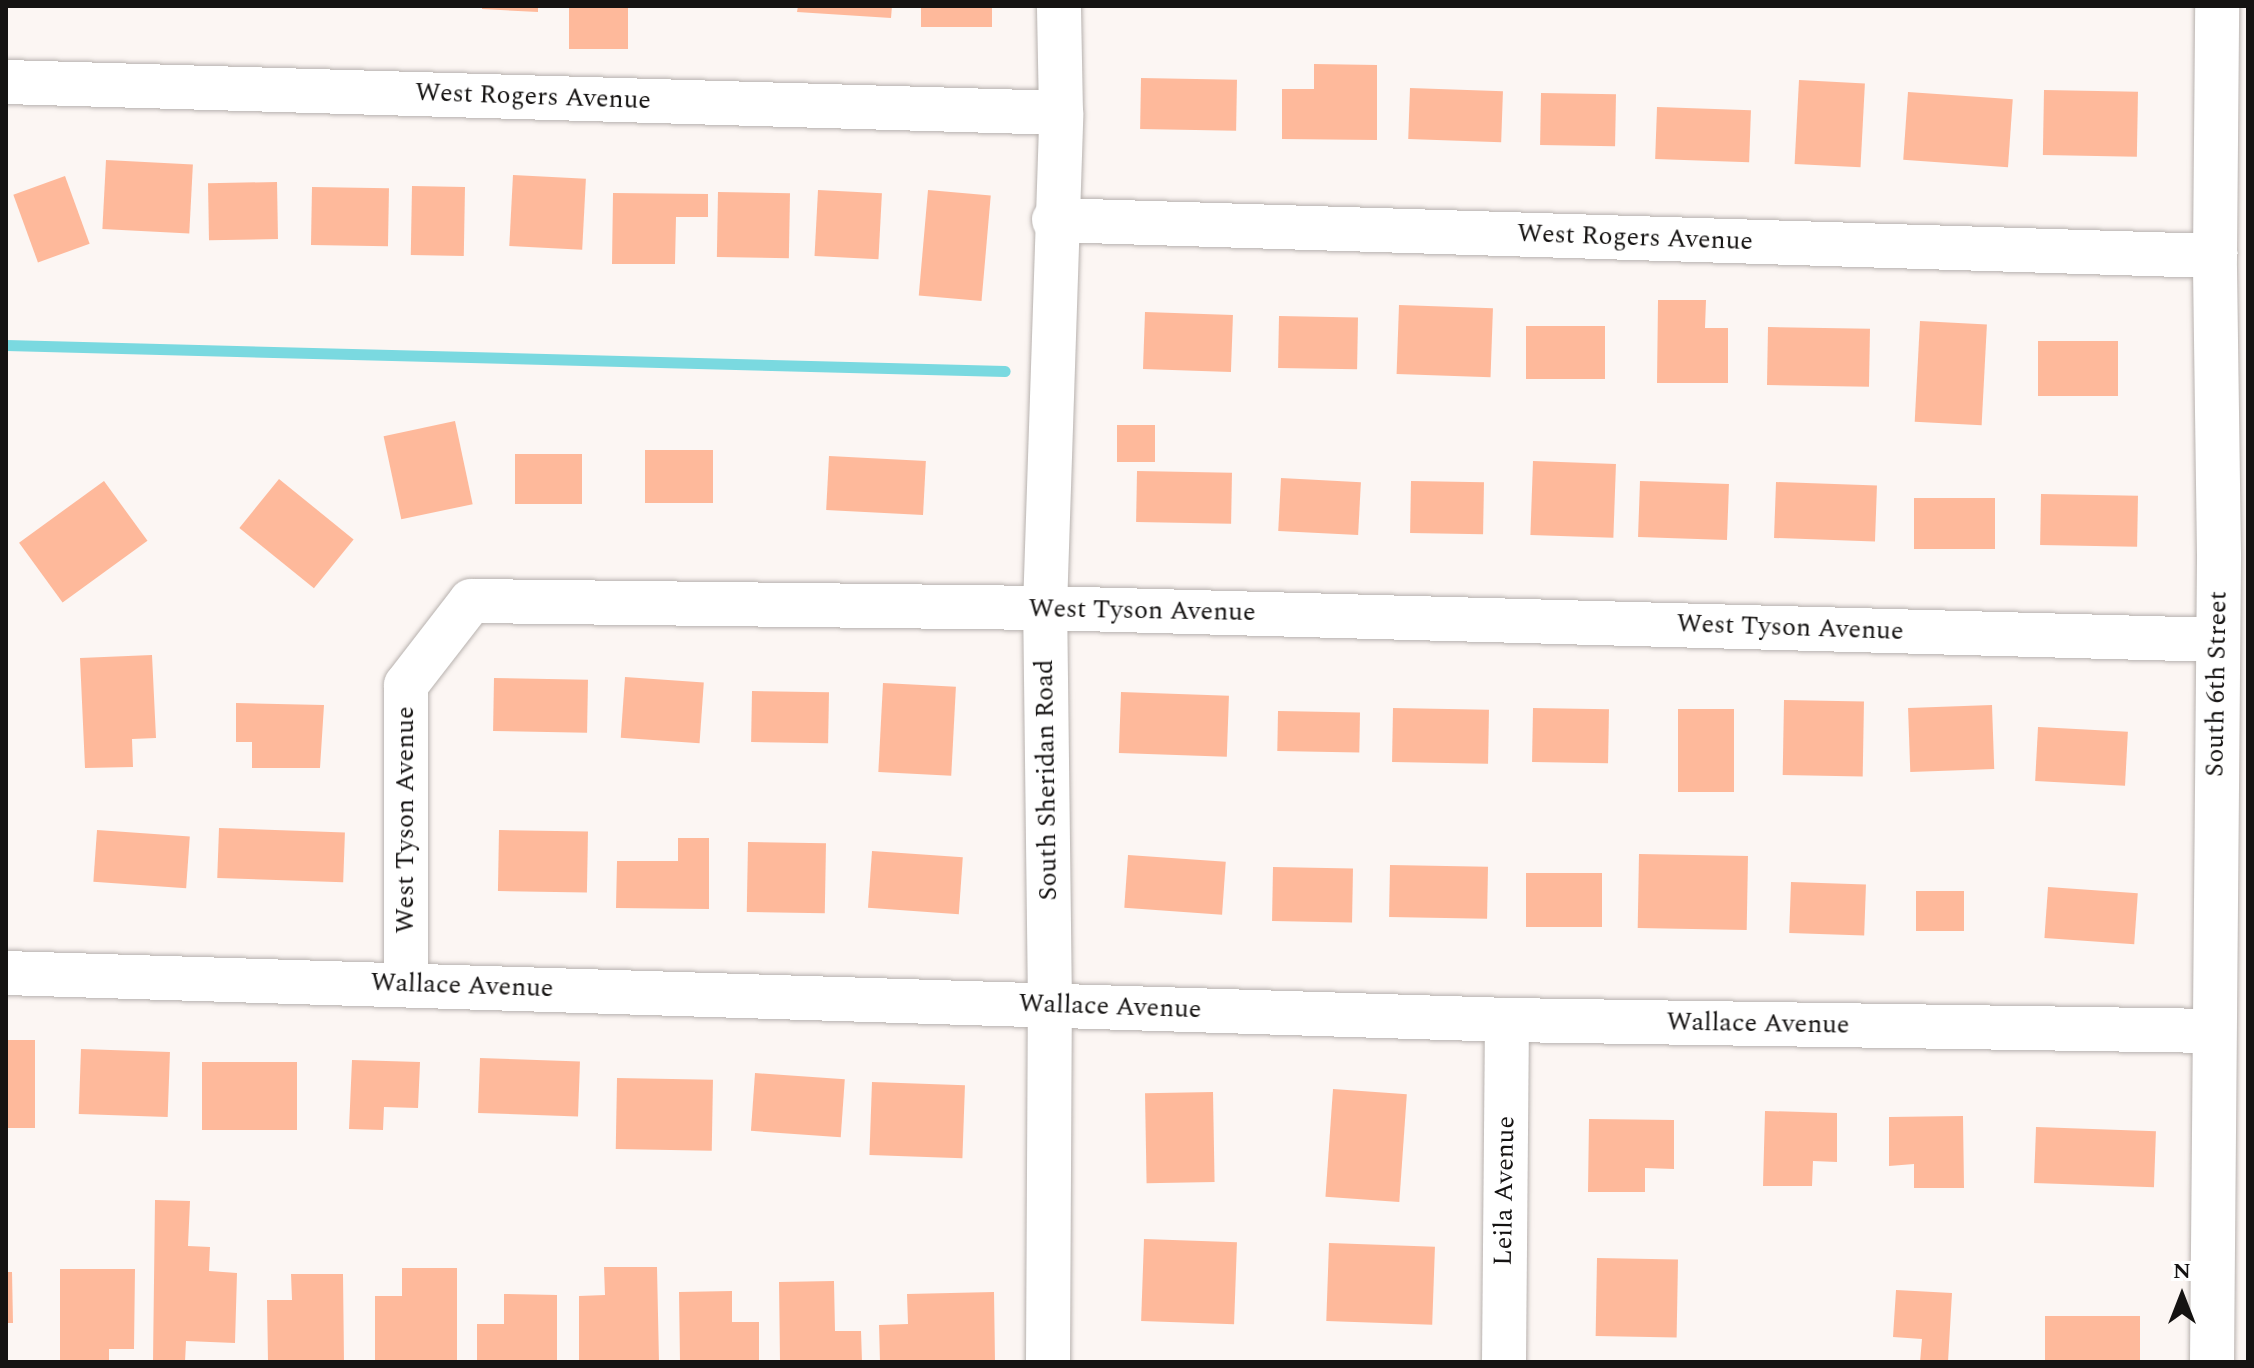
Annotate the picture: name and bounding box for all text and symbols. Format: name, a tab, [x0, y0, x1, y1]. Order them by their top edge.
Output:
street label: West Rogers Avenue	[415, 77, 651, 117]
street label: West Rogers Avenue	[1517, 218, 1753, 258]
street label: South 6th Street	[2200, 591, 2234, 777]
street label: West Tyson Avenue	[1028, 593, 1256, 629]
street label: West Tyson Avenue	[1676, 608, 1904, 648]
street label: South Sheridan Road	[1029, 659, 1065, 901]
street label: West Tyson Avenue	[390, 707, 422, 933]
street label: Wallace Avenue	[370, 967, 554, 1005]
street label: Wallace Avenue	[1018, 988, 1202, 1026]
street label: Wallace Avenue	[1666, 1007, 1850, 1041]
street label: Leila Avenue	[1488, 1116, 1522, 1266]
text: N	[2173, 1255, 2191, 1288]
north arrow	[2142, 1256, 2222, 1336]

